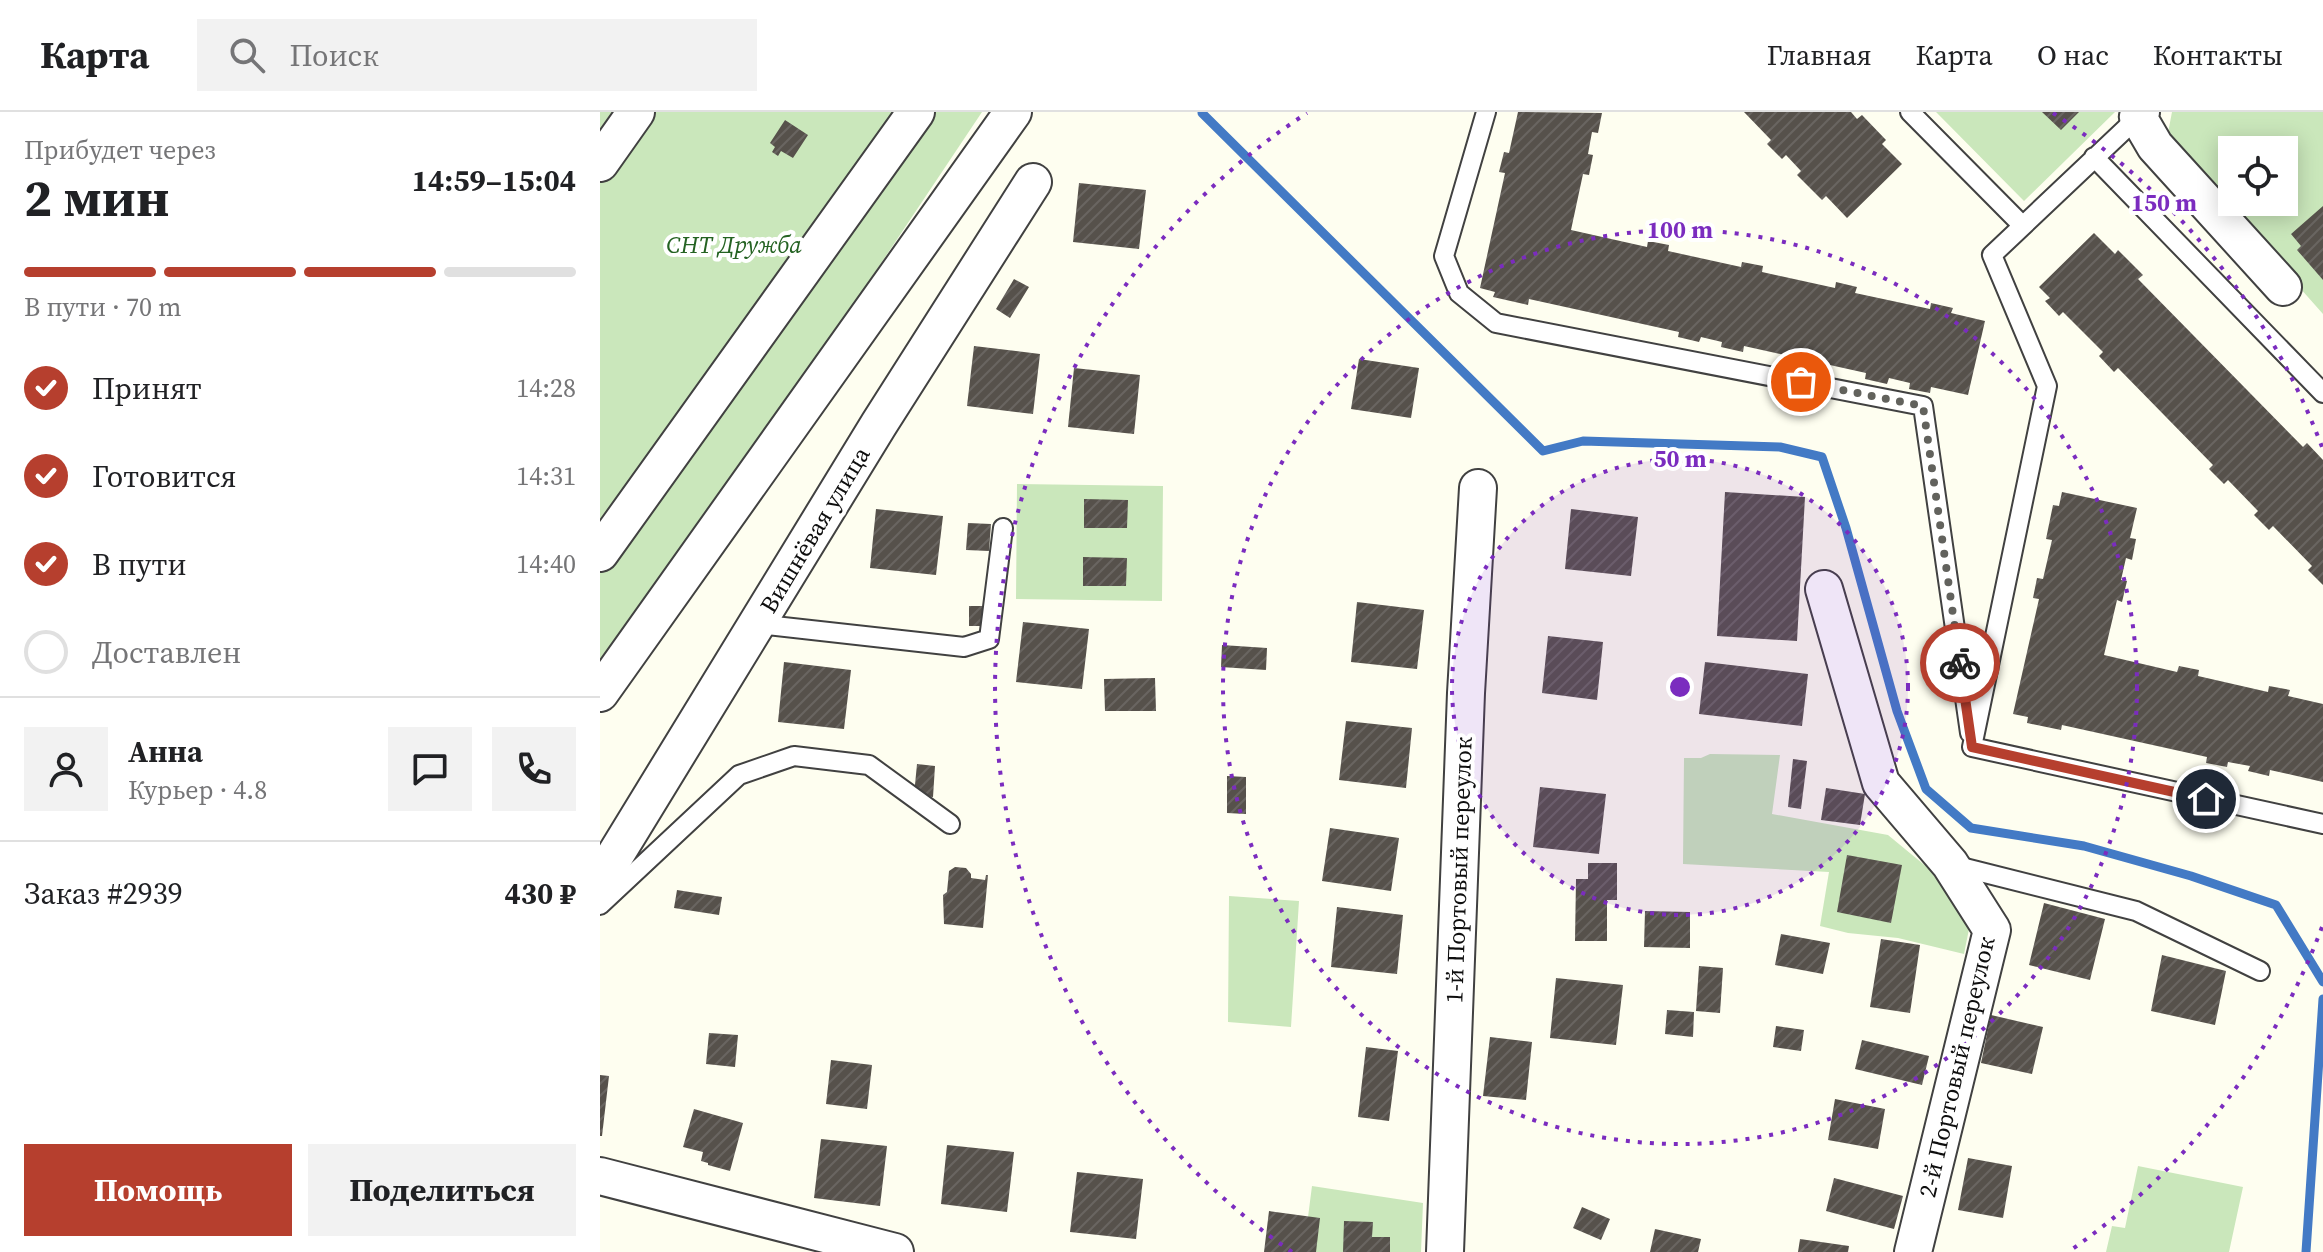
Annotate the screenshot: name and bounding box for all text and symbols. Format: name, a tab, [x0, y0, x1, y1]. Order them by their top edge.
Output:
search box	[197, 19, 757, 91]
text: Карта	[40, 29, 149, 81]
icon: search	[225, 33, 269, 77]
text: Поиск	[289, 35, 379, 76]
text: Главная	[1767, 36, 1872, 74]
text: Карта	[1916, 36, 1993, 74]
text: О нас	[2037, 36, 2109, 74]
text: Контакты	[2153, 36, 2283, 74]
text: Прибудет через	[24, 132, 216, 168]
map controls	[2218, 136, 2298, 216]
button: locate	[2218, 136, 2298, 216]
text: 14:59–15:04	[412, 160, 576, 201]
text: 2 мин	[24, 162, 169, 233]
text: 150 m	[2131, 186, 2197, 219]
text: 100 m	[1647, 213, 1713, 246]
park label: СНТ Дружба	[666, 228, 802, 261]
text: В пути · 70 m	[24, 289, 181, 325]
pin	[1767, 348, 1835, 416]
icon: bag	[1779, 360, 1823, 404]
icon: check	[24, 366, 68, 410]
text: Принят	[92, 368, 202, 409]
text: 14:28	[516, 370, 576, 406]
street label: Вишнёвая улица	[752, 440, 878, 619]
text: 50 m	[1654, 442, 1707, 475]
icon: check	[24, 454, 68, 498]
text: Готовится	[92, 456, 236, 497]
text: 14:31	[516, 458, 576, 494]
icon: check	[24, 542, 68, 586]
text: В пути	[92, 544, 187, 585]
text: 14:40	[516, 546, 576, 582]
courier	[1920, 623, 2000, 703]
text: Доставлен	[92, 632, 241, 673]
icon: bike	[1938, 641, 1982, 685]
centre of rings	[1666, 673, 1694, 701]
button: person	[24, 727, 108, 811]
button: chat	[388, 727, 472, 811]
button: phone	[492, 727, 576, 811]
text: Анна	[128, 731, 203, 772]
street label: 1-й Портовый переулок	[1437, 736, 1480, 1004]
pin	[2172, 765, 2240, 833]
text: Курьер · 4.8	[128, 772, 267, 808]
icon: home	[2184, 777, 2228, 821]
text: Заказ #2939	[24, 873, 183, 914]
text: 430 ₽	[505, 873, 576, 914]
street label: 2-й Портовый переулок	[1910, 933, 2003, 1201]
button: Помощь	[24, 1144, 292, 1236]
button: Поделиться	[308, 1144, 576, 1236]

